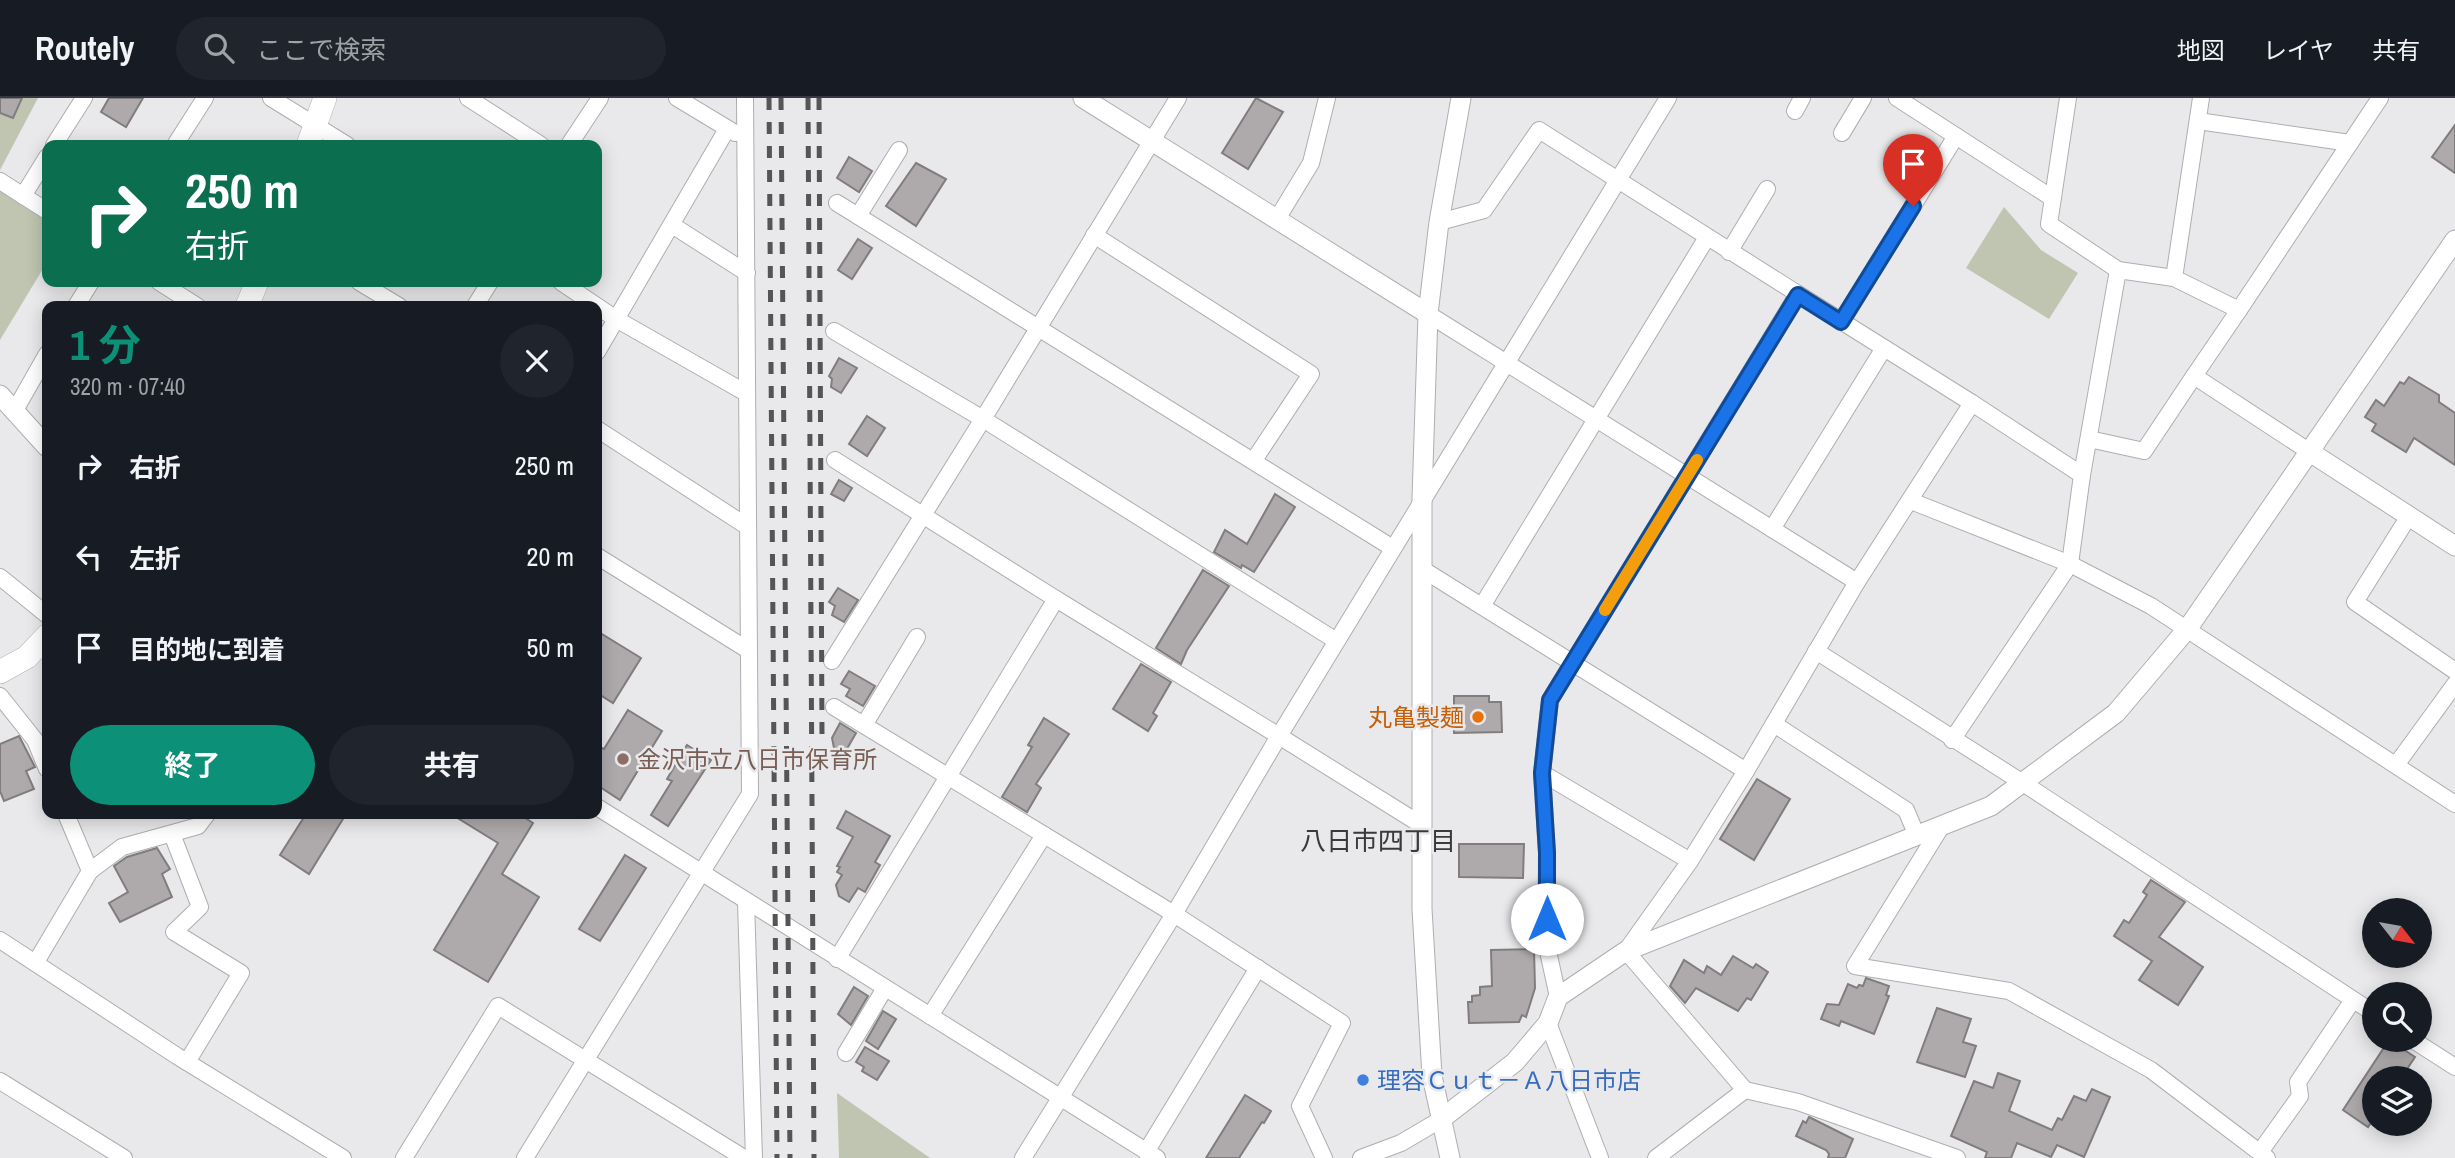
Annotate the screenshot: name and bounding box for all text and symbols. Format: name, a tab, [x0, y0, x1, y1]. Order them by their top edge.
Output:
search box	[176, 17, 666, 80]
text: Routely	[35, 26, 134, 70]
icon: search	[200, 29, 238, 67]
text: ここで検索	[256, 32, 386, 67]
text: 地図	[2177, 34, 2225, 66]
text: レイヤ	[2263, 34, 2334, 66]
text: 共有	[2372, 34, 2420, 66]
pin	[1883, 134, 1943, 206]
icon: arrive	[1894, 145, 1932, 183]
text: 250 m	[185, 157, 299, 223]
icon: right	[70, 168, 161, 259]
text: 右折	[185, 224, 249, 267]
text: 1 分	[70, 317, 141, 373]
button: close	[500, 324, 574, 398]
text: 320 m · 07:40	[70, 371, 185, 402]
icon: right	[70, 447, 108, 485]
text: 250 m	[515, 448, 574, 483]
text: 右折	[129, 450, 181, 485]
icon: left	[70, 538, 108, 576]
text: 20 m	[527, 539, 574, 574]
text: 左折	[129, 541, 181, 576]
icon: arrive	[70, 629, 108, 667]
text: 50 m	[527, 630, 574, 665]
text: 目的地に到着	[129, 632, 285, 667]
place label: 丸亀製麺	[1368, 701, 1464, 733]
marker: 丸亀製麺	[1470, 709, 1486, 725]
button: 終了	[70, 725, 315, 805]
button: 共有	[329, 725, 574, 805]
place label: 金沢市立八日市保育所	[637, 743, 877, 775]
marker: 金沢市立八日市保育所	[615, 751, 631, 767]
district label: 八日市四丁目	[1300, 823, 1456, 858]
position arrow	[1510, 882, 1584, 956]
north arrow	[2362, 898, 2432, 968]
map controls	[2362, 898, 2432, 1136]
button: search	[2362, 982, 2432, 1052]
place label: 理容Ｃｕｔ－Ａ八日市店	[1377, 1064, 1641, 1096]
button: layers	[2362, 1066, 2432, 1136]
marker: 理容Ｃｕｔ－Ａ八日市店	[1355, 1072, 1371, 1088]

